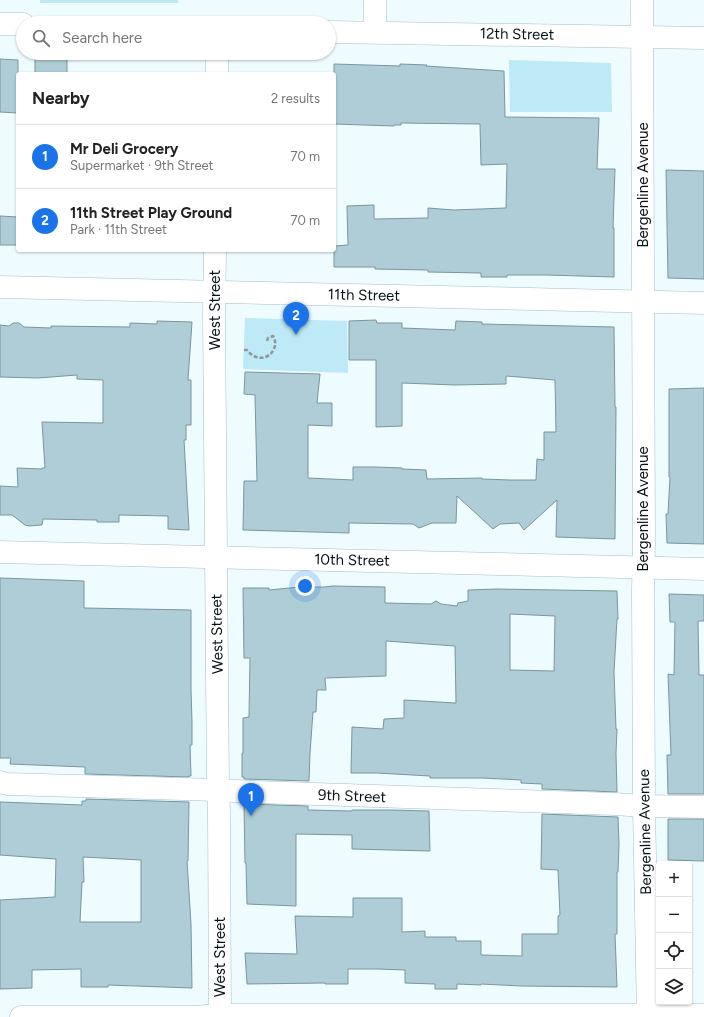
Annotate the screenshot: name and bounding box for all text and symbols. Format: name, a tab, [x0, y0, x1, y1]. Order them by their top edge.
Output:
search box	[16, 16, 336, 60]
street label: 12th Street	[480, 24, 555, 44]
icon: search	[30, 27, 52, 49]
text: Search here	[62, 29, 142, 47]
text: Nearby	[32, 88, 90, 108]
text: 2 results	[271, 91, 320, 106]
street label: Bergenline Avenue	[634, 122, 652, 248]
text: Mr Deli Grocery	[70, 140, 178, 158]
text: 1	[42, 149, 48, 164]
text: 70 m	[290, 149, 320, 164]
text: Supermarket · 9th Street	[70, 158, 214, 173]
text: 11th Street Play Ground	[70, 204, 232, 222]
text: 2	[41, 213, 49, 228]
text: 70 m	[290, 213, 320, 228]
text: Park · 11th Street	[70, 222, 167, 237]
street label: West Street	[206, 270, 224, 350]
street label: 11th Street	[328, 285, 401, 305]
pin: 2	[283, 302, 309, 335]
street label: Bergenline Avenue	[634, 446, 652, 572]
street label: 10th Street	[314, 550, 390, 570]
your location	[295, 576, 315, 596]
street label: West Street	[207, 593, 227, 674]
street label: Bergenline Avenue	[635, 769, 655, 895]
pin: 1	[238, 783, 264, 816]
street label: 9th Street	[318, 786, 387, 806]
map controls	[656, 861, 692, 1005]
button: +	[656, 861, 692, 897]
button: −	[656, 897, 692, 933]
street label: West Street	[211, 917, 229, 997]
button: locate	[656, 933, 692, 969]
button: layers	[656, 969, 692, 1005]

